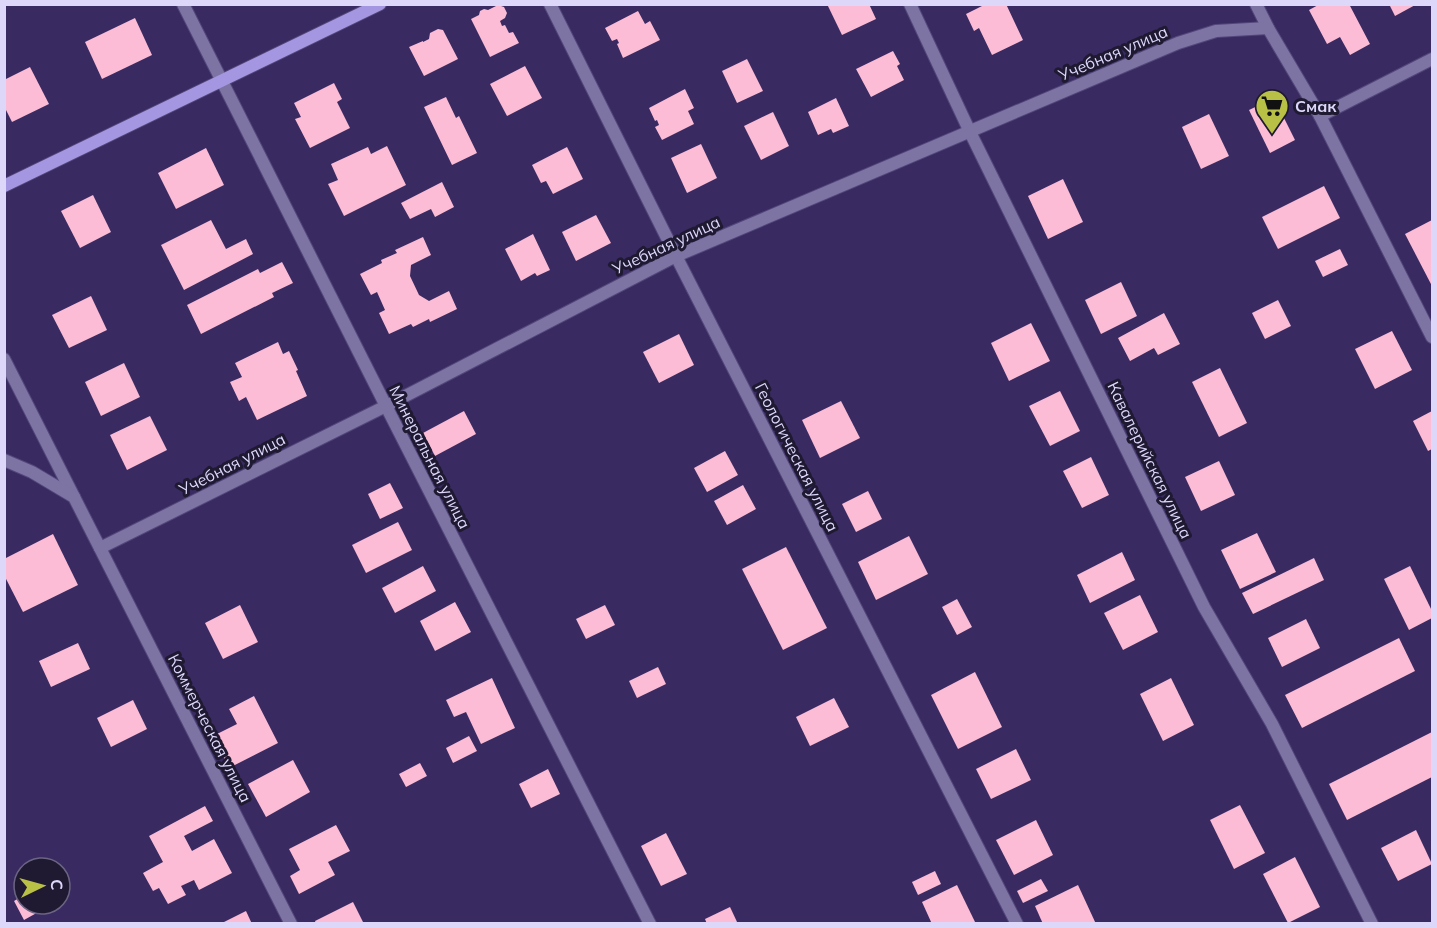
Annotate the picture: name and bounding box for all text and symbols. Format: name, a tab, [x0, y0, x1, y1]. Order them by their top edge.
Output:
street label: Учебная улица	[1054, 21, 1171, 85]
supermarket icon: Смак	[1254, 88, 1290, 135]
place label: Смак	[1295, 96, 1337, 116]
street label: Учебная улица	[608, 211, 723, 279]
street label: Кавалерийская улица	[1103, 378, 1197, 542]
street label: Геологическая улица	[751, 379, 843, 535]
street label: Минеральная улица	[385, 382, 475, 532]
street label: Учебная улица	[175, 429, 289, 500]
street label: Коммерческая улица	[164, 650, 256, 806]
north arrow	[12, 856, 72, 916]
text: С	[47, 878, 67, 891]

